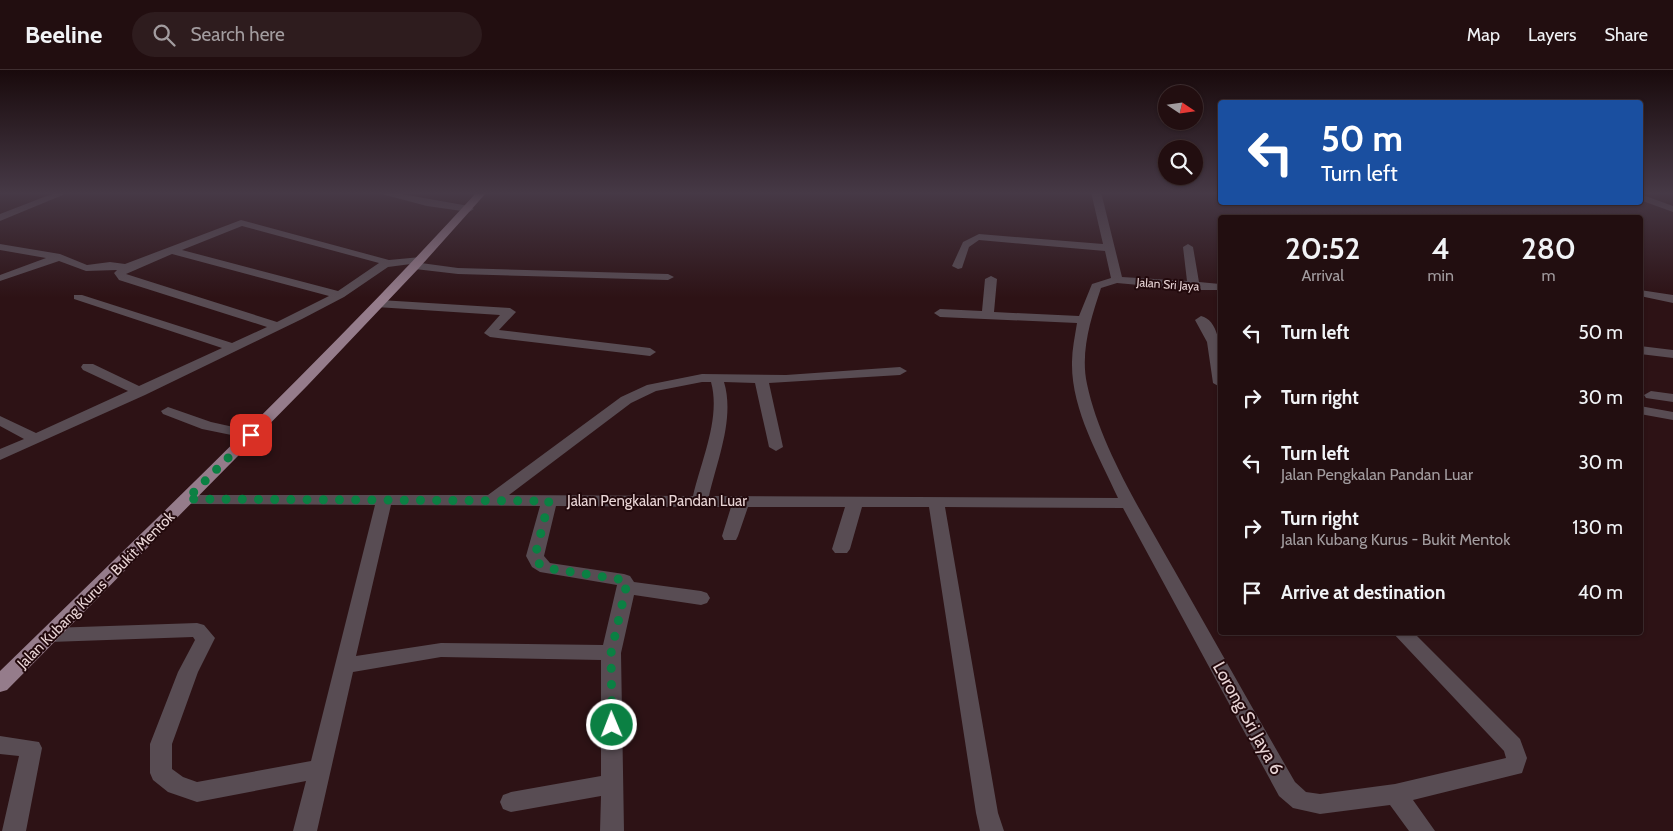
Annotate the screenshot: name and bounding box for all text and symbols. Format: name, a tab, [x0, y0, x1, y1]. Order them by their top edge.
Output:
search box	[132, 12, 482, 57]
text: Beeline	[25, 20, 102, 49]
icon: search	[150, 21, 178, 49]
text: Search here	[190, 23, 285, 46]
text: Map	[1467, 24, 1500, 46]
text: Layers	[1528, 24, 1577, 46]
text: Share	[1605, 24, 1648, 46]
north arrow	[1158, 85, 1202, 130]
map controls	[1158, 85, 1203, 185]
text: 50 m	[1321, 117, 1403, 160]
icon: left	[1238, 120, 1303, 185]
button: search	[1158, 140, 1203, 185]
text: Turn left	[1321, 160, 1398, 187]
text: 20:52	[1285, 230, 1360, 267]
text: 4	[1432, 230, 1450, 267]
text: 280	[1521, 230, 1576, 267]
text: Arrival	[1301, 266, 1344, 285]
text: min	[1427, 266, 1454, 285]
text: m	[1541, 266, 1555, 285]
street label: Jalan Sri Jaya	[1135, 274, 1200, 294]
icon: left	[1238, 319, 1266, 347]
text: Turn left	[1281, 321, 1349, 344]
text: 50 m	[1579, 321, 1623, 344]
icon: right	[1238, 384, 1266, 412]
text: Turn right	[1281, 386, 1359, 409]
text: 30 m	[1579, 386, 1623, 409]
pin	[230, 414, 272, 456]
icon: arrive	[237, 421, 265, 449]
text: Turn left	[1281, 442, 1349, 465]
icon: left	[1238, 449, 1266, 477]
text: 30 m	[1579, 451, 1623, 474]
text: Jalan Pengkalan Pandan Luar	[1281, 465, 1473, 484]
street label: Jalan Pengkalan Pandan Luar	[566, 492, 747, 510]
street label: Jalan Kubang Kurus - Bukit Mentok	[13, 507, 179, 673]
text: Turn right	[1281, 507, 1359, 530]
icon: right	[1238, 514, 1266, 542]
text: 130 m	[1572, 516, 1623, 539]
text: Jalan Kubang Kurus - Bukit Mentok	[1281, 530, 1510, 549]
icon: arrive	[1238, 579, 1266, 607]
text: Arrive at destination	[1281, 581, 1445, 604]
text: 40 m	[1578, 581, 1623, 604]
street label: Lorong Sri Jaya 6	[1208, 658, 1288, 778]
position arrow	[585, 698, 637, 750]

